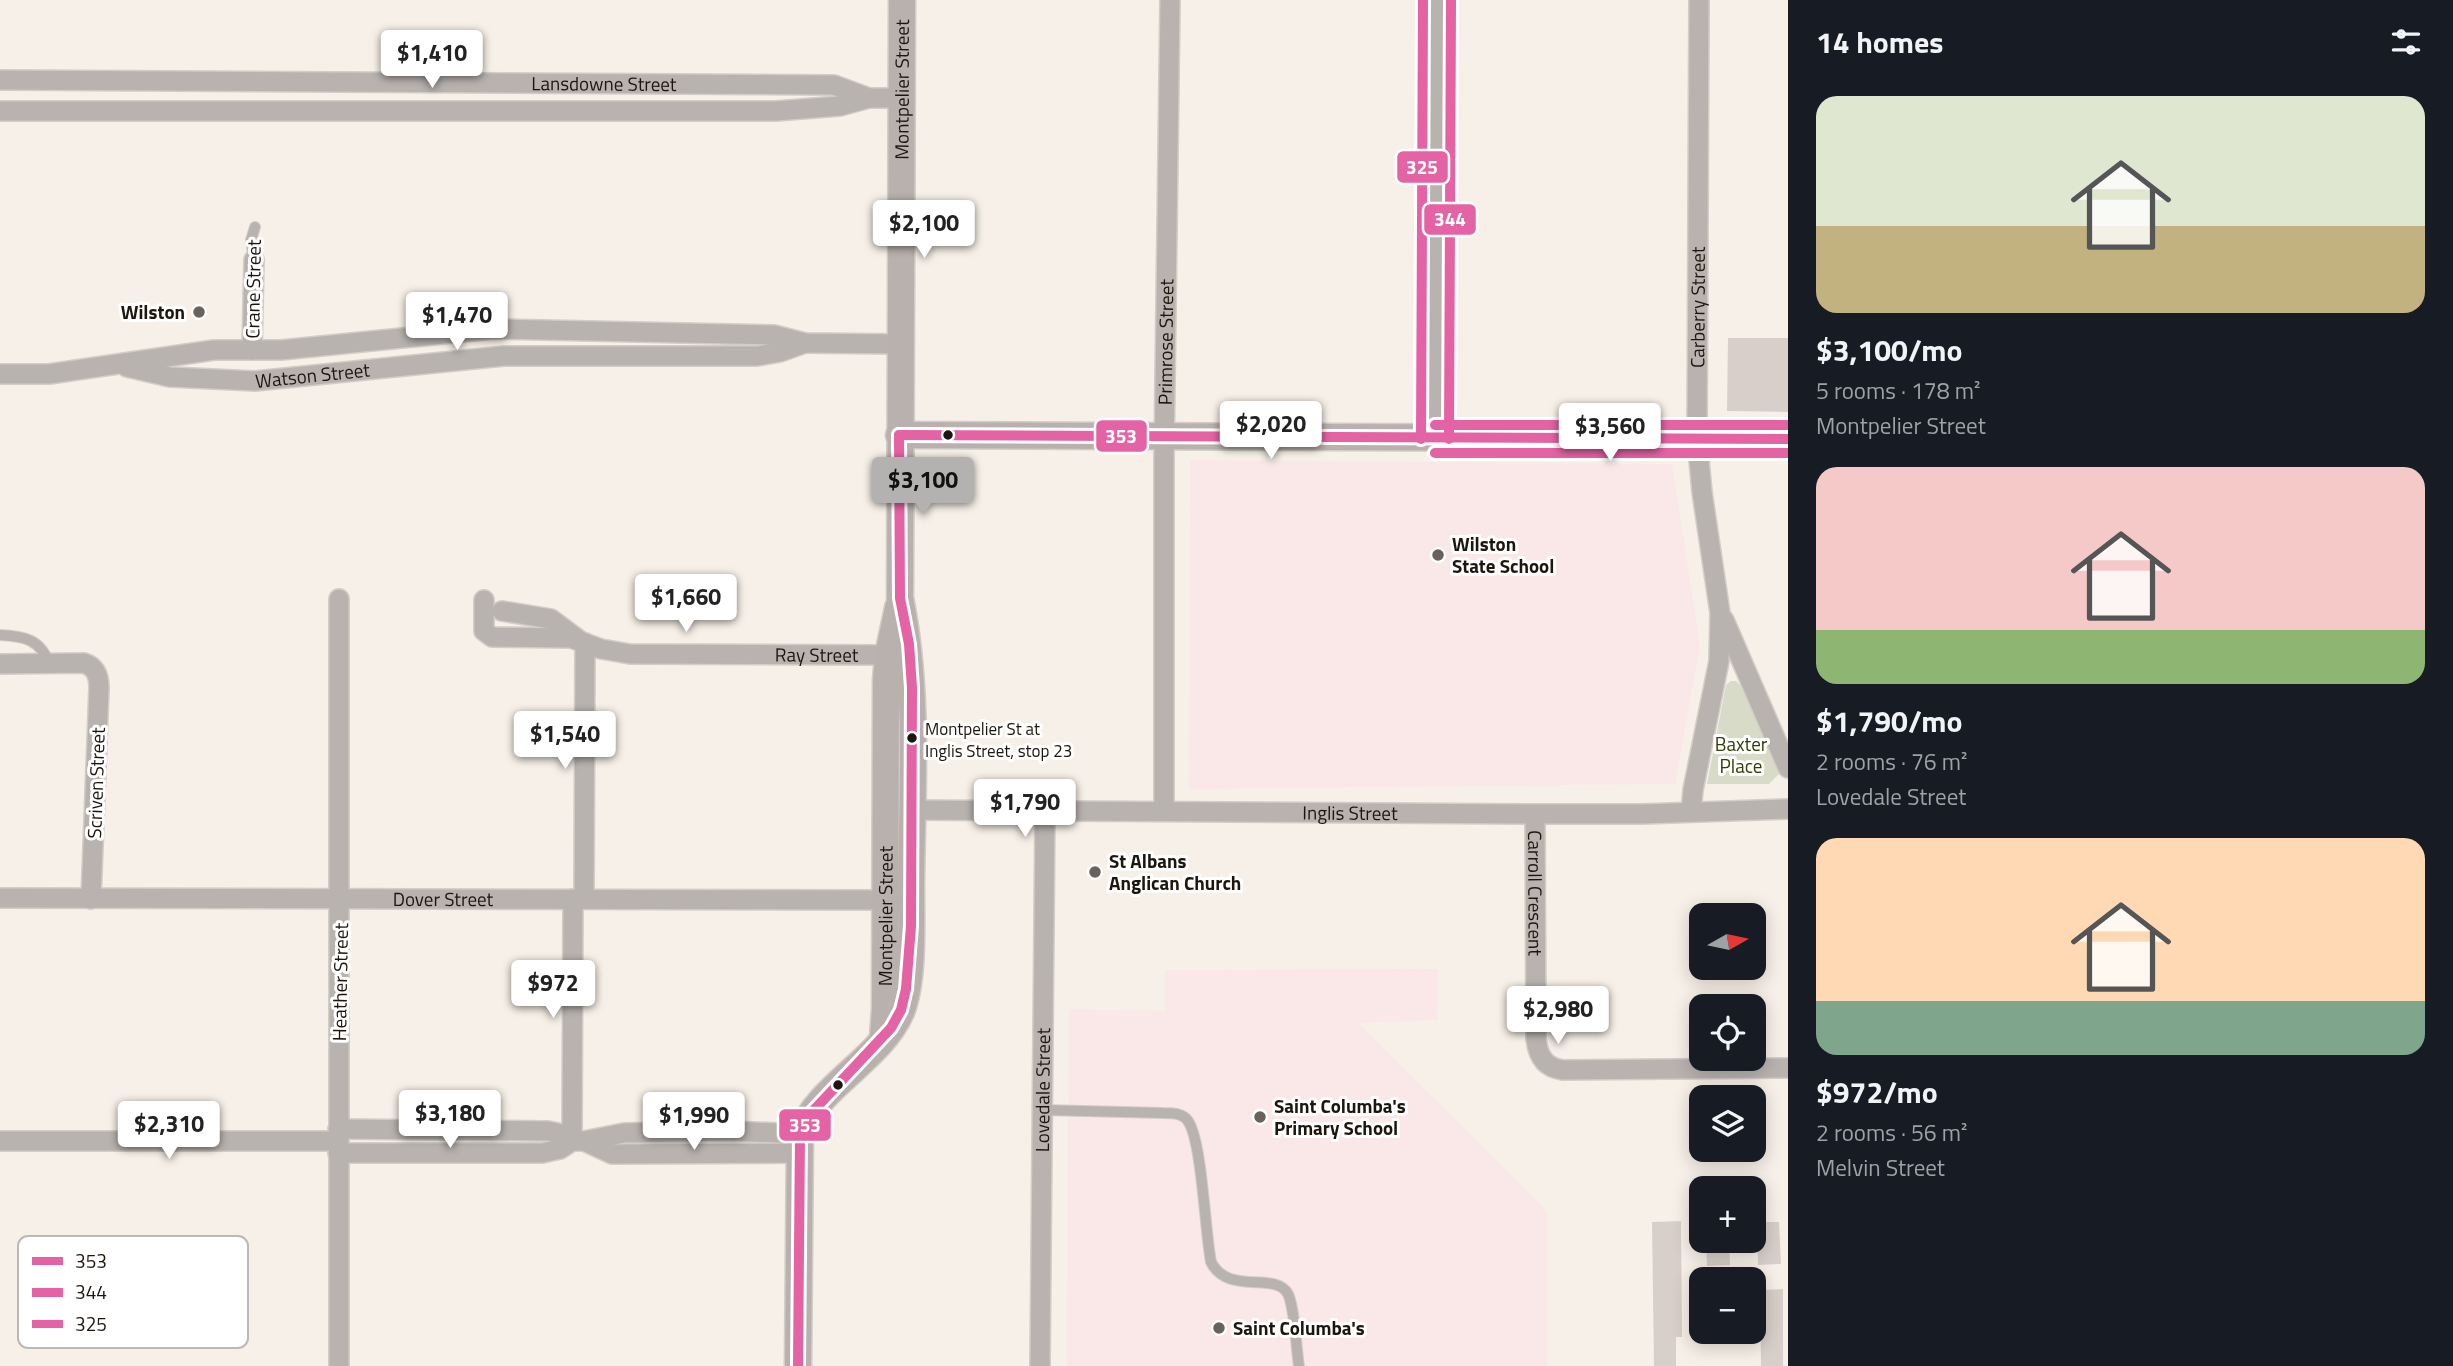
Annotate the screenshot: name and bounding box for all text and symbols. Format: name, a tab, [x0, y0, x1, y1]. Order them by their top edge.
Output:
street label: Montpelier Street	[886, 19, 916, 160]
text: 14 homes	[1816, 19, 1943, 65]
icon: filters	[2387, 23, 2425, 61]
pin: $1,410	[375, 31, 489, 90]
text: $1,410	[397, 35, 467, 70]
street label: Lansdowne Street	[531, 68, 677, 98]
icon: home	[2058, 142, 2184, 268]
line badge: 325	[1396, 150, 1449, 184]
text: 325	[1406, 152, 1438, 181]
pin: $2,100	[867, 201, 981, 260]
line badge: 344	[1423, 203, 1477, 236]
text: 344	[1434, 204, 1466, 233]
text: $2,100	[889, 205, 959, 240]
street label: Crane Street	[237, 239, 268, 339]
street label: Carberry Street	[1682, 246, 1712, 368]
street label: Primrose Street	[1150, 278, 1180, 405]
pin: $1,470	[400, 292, 514, 352]
place label: Wilston	[121, 297, 185, 326]
text: $1,470	[422, 297, 492, 332]
marker: Wilston	[191, 304, 207, 320]
text: $3,100/mo	[1816, 327, 1962, 373]
street label: Watson Street	[254, 355, 371, 395]
text: 5 rooms · 178 m²	[1816, 373, 1980, 408]
pin: $2,020	[1214, 402, 1328, 461]
pin: $3,560	[1553, 404, 1667, 463]
text: $2,020	[1236, 406, 1306, 441]
text: $3,560	[1575, 408, 1645, 443]
text: Montpelier Street	[1816, 408, 1986, 443]
line badge: 353	[1095, 419, 1148, 453]
text: 353	[1105, 421, 1137, 450]
unlabelled marker	[941, 428, 955, 442]
pin: $3,100	[866, 458, 980, 517]
text: $3,100	[888, 462, 958, 497]
icon: home	[2058, 513, 2184, 639]
place label: Wilston State School	[1452, 529, 1554, 580]
marker: Wilston State School	[1430, 547, 1446, 563]
pin: $1,660	[629, 574, 743, 634]
text: $1,660	[651, 579, 721, 614]
street label: Ray Street	[775, 640, 859, 669]
text: $1,790/mo	[1816, 698, 1962, 744]
pin: $1,540	[508, 712, 622, 771]
text: $1,540	[530, 716, 600, 751]
place label: Montpelier St at Inglis Street, stop 23	[925, 716, 1072, 764]
street label: Scriven Street	[79, 727, 112, 839]
park label: Baxter Place	[1715, 729, 1768, 780]
marker: Montpelier St at Inglis Street, stop 23	[905, 731, 919, 745]
text: 2 rooms · 76 m²	[1816, 744, 1967, 779]
text: Lovedale Street	[1816, 779, 1966, 814]
pin: $1,790	[968, 780, 1082, 839]
text: $1,790	[990, 784, 1060, 819]
street label: Inglis Street	[1302, 798, 1398, 827]
street label: Carroll Crescent	[1521, 830, 1551, 956]
street label: Montpelier Street	[870, 846, 899, 986]
place label: St Albans Anglican Church	[1109, 846, 1241, 897]
marker: St Albans Anglican Church	[1087, 864, 1103, 880]
street label: Dover Street	[393, 884, 494, 913]
icon: home	[2058, 884, 2184, 1010]
north arrow	[1689, 903, 1766, 980]
map controls	[1689, 903, 1766, 1344]
street label: Heather Street	[324, 922, 355, 1041]
pin: $972	[512, 960, 594, 1020]
text: $972	[527, 965, 579, 1000]
pin: $2,980	[1501, 986, 1615, 1046]
text: $2,980	[1523, 991, 1593, 1026]
button: locate	[1689, 994, 1766, 1071]
street label: Lovedale Street	[1027, 1027, 1057, 1152]
text: $972/mo	[1816, 1069, 1938, 1115]
unlabelled marker	[831, 1078, 845, 1092]
button: layers	[1689, 1085, 1766, 1162]
pin: $3,180	[393, 1090, 507, 1150]
place label: Saint Columba's Primary School	[1274, 1091, 1406, 1142]
pin: $1,990	[637, 1092, 751, 1152]
text: $3,180	[415, 1095, 485, 1130]
text: $1,990	[659, 1097, 729, 1132]
pin: $2,310	[112, 1102, 226, 1161]
text: $2,310	[134, 1106, 204, 1141]
line badge: 353	[778, 1108, 832, 1142]
marker: Saint Columba's Primary School	[1252, 1109, 1268, 1125]
text: 353	[789, 1110, 821, 1139]
text: 2 rooms · 56 m²	[1816, 1115, 1967, 1150]
text: Melvin Street	[1816, 1150, 1945, 1185]
button: +	[1689, 1176, 1766, 1253]
legend	[18, 1236, 248, 1348]
text: 353	[75, 1246, 107, 1275]
button: −	[1689, 1267, 1766, 1344]
text: 344	[75, 1277, 107, 1306]
text: 325	[75, 1309, 107, 1338]
place label: Saint Columba's	[1233, 1313, 1365, 1342]
marker: Saint Columba's	[1211, 1320, 1227, 1336]

